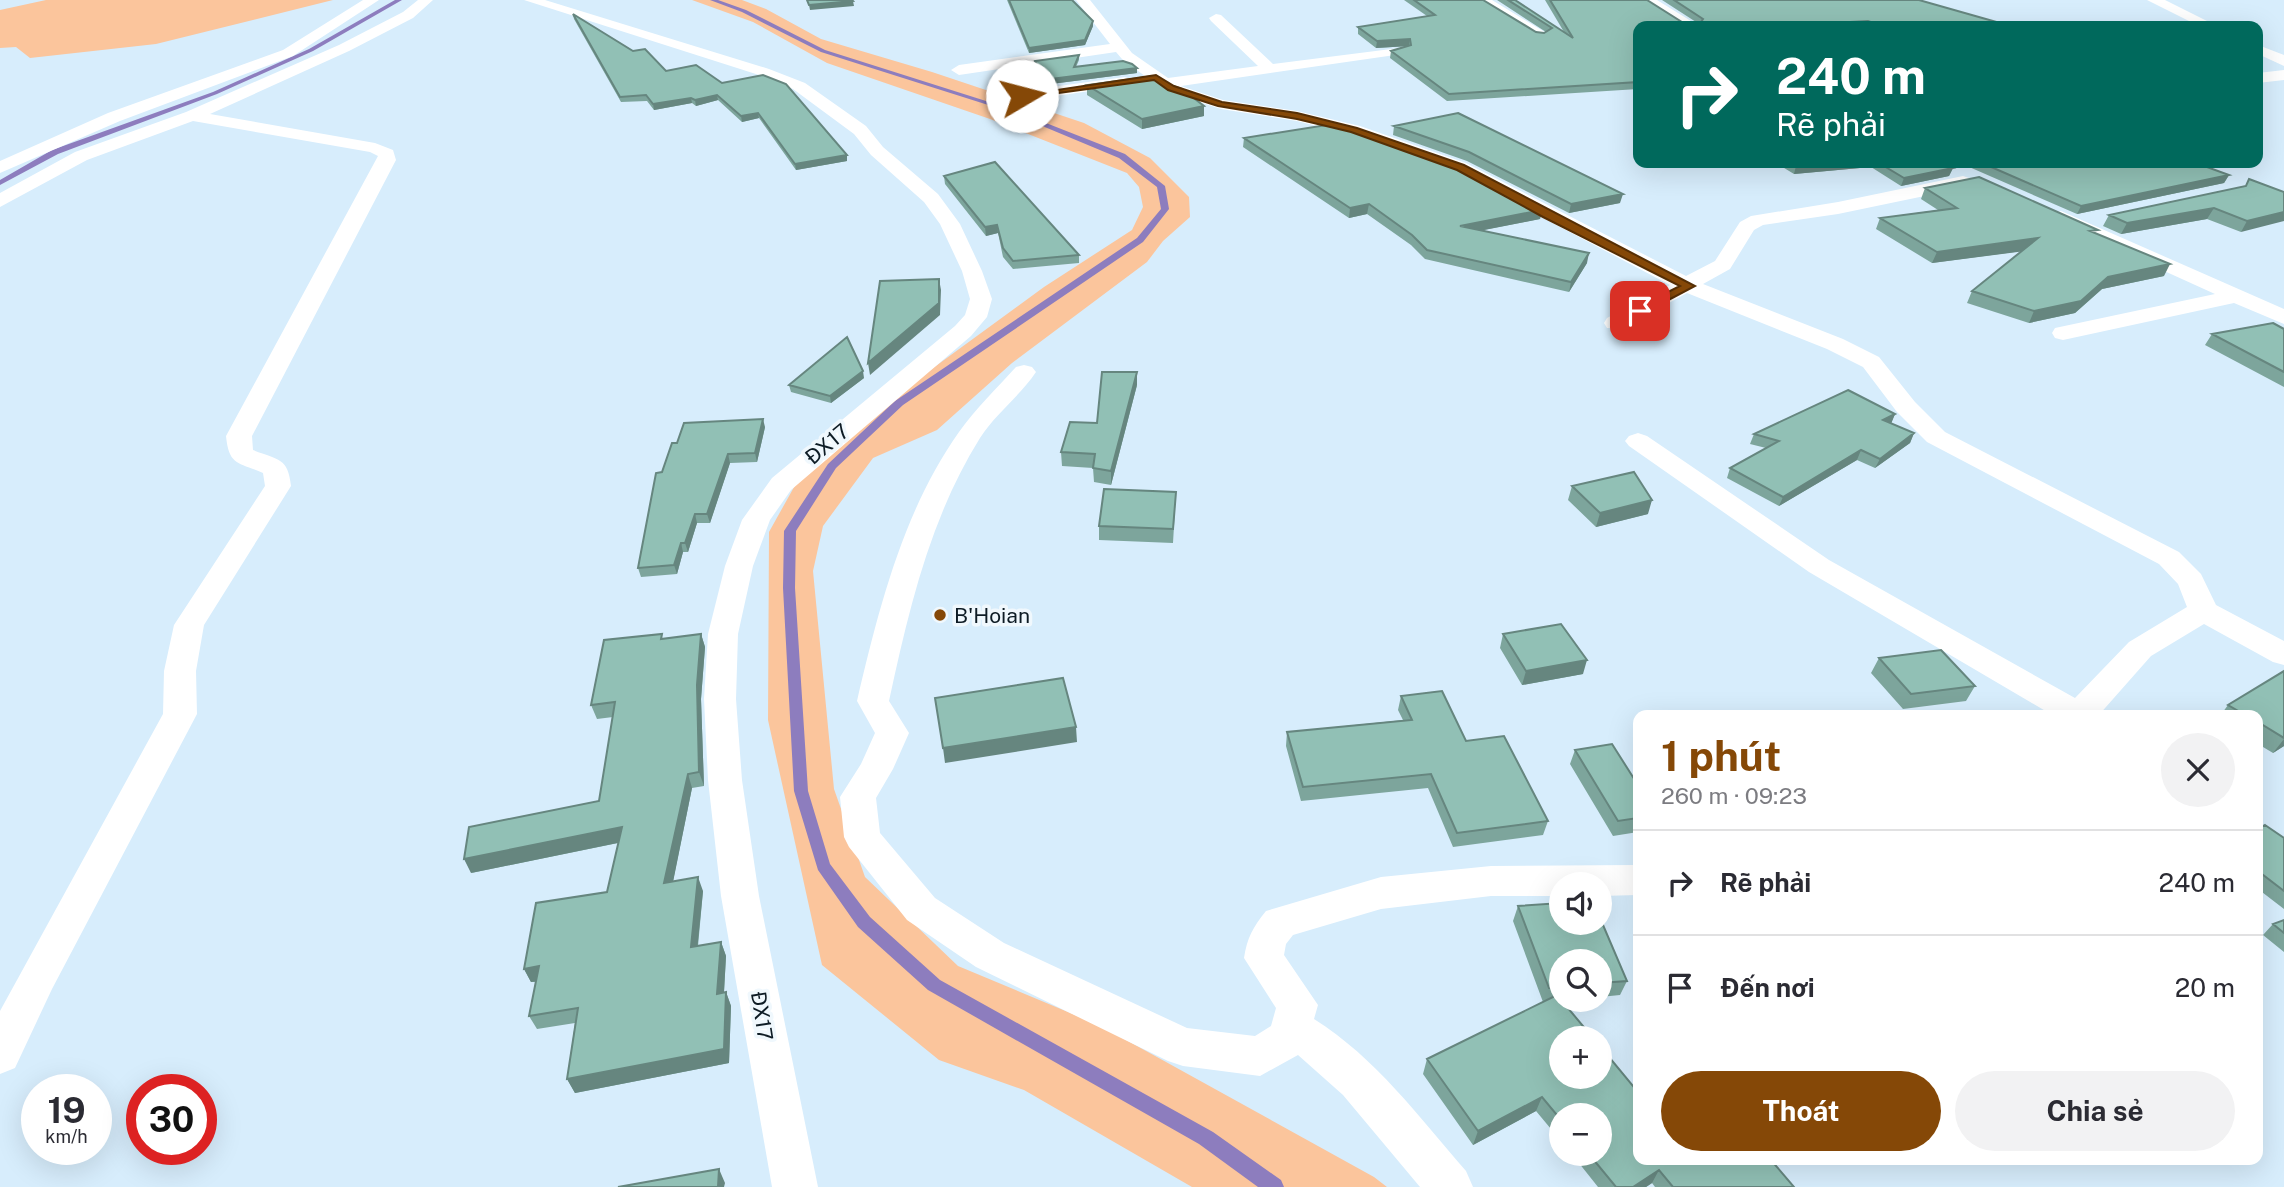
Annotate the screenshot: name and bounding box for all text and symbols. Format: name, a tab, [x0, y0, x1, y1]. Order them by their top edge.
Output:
text: 240 m	[1776, 47, 1926, 105]
icon: right	[1661, 49, 1752, 140]
position arrow	[985, 59, 1059, 133]
text: Rẽ phải	[1776, 106, 1886, 143]
pin	[1610, 281, 1670, 341]
icon: arrive	[1621, 292, 1659, 330]
street label: ĐX17	[800, 418, 854, 470]
place label: B'Hoian	[954, 603, 1030, 628]
marker: B'Hoian	[932, 607, 948, 623]
text: 1 phút	[1661, 731, 1781, 780]
button: close	[2161, 733, 2235, 807]
text: 260 m · 09:23	[1661, 782, 1807, 809]
icon: right	[1661, 864, 1699, 902]
text: Rẽ phải	[1720, 867, 1811, 898]
text: 240 m	[2158, 867, 2235, 898]
map controls	[1549, 872, 1612, 1166]
button: sound	[1549, 872, 1612, 935]
button: search	[1549, 949, 1612, 1012]
icon: arrive	[1661, 969, 1699, 1007]
text: Đến nơi	[1720, 972, 1815, 1003]
text: 20 m	[2175, 972, 2235, 1003]
street label: ĐX17	[746, 989, 778, 1043]
button: +	[1549, 1026, 1612, 1089]
button: Thoát	[1661, 1071, 1941, 1151]
button: Chia sẻ	[1955, 1071, 2235, 1151]
speed limit sign: 30	[126, 1074, 217, 1165]
text: 19	[47, 1090, 86, 1131]
button: −	[1549, 1103, 1612, 1166]
text: km/h	[45, 1126, 88, 1147]

